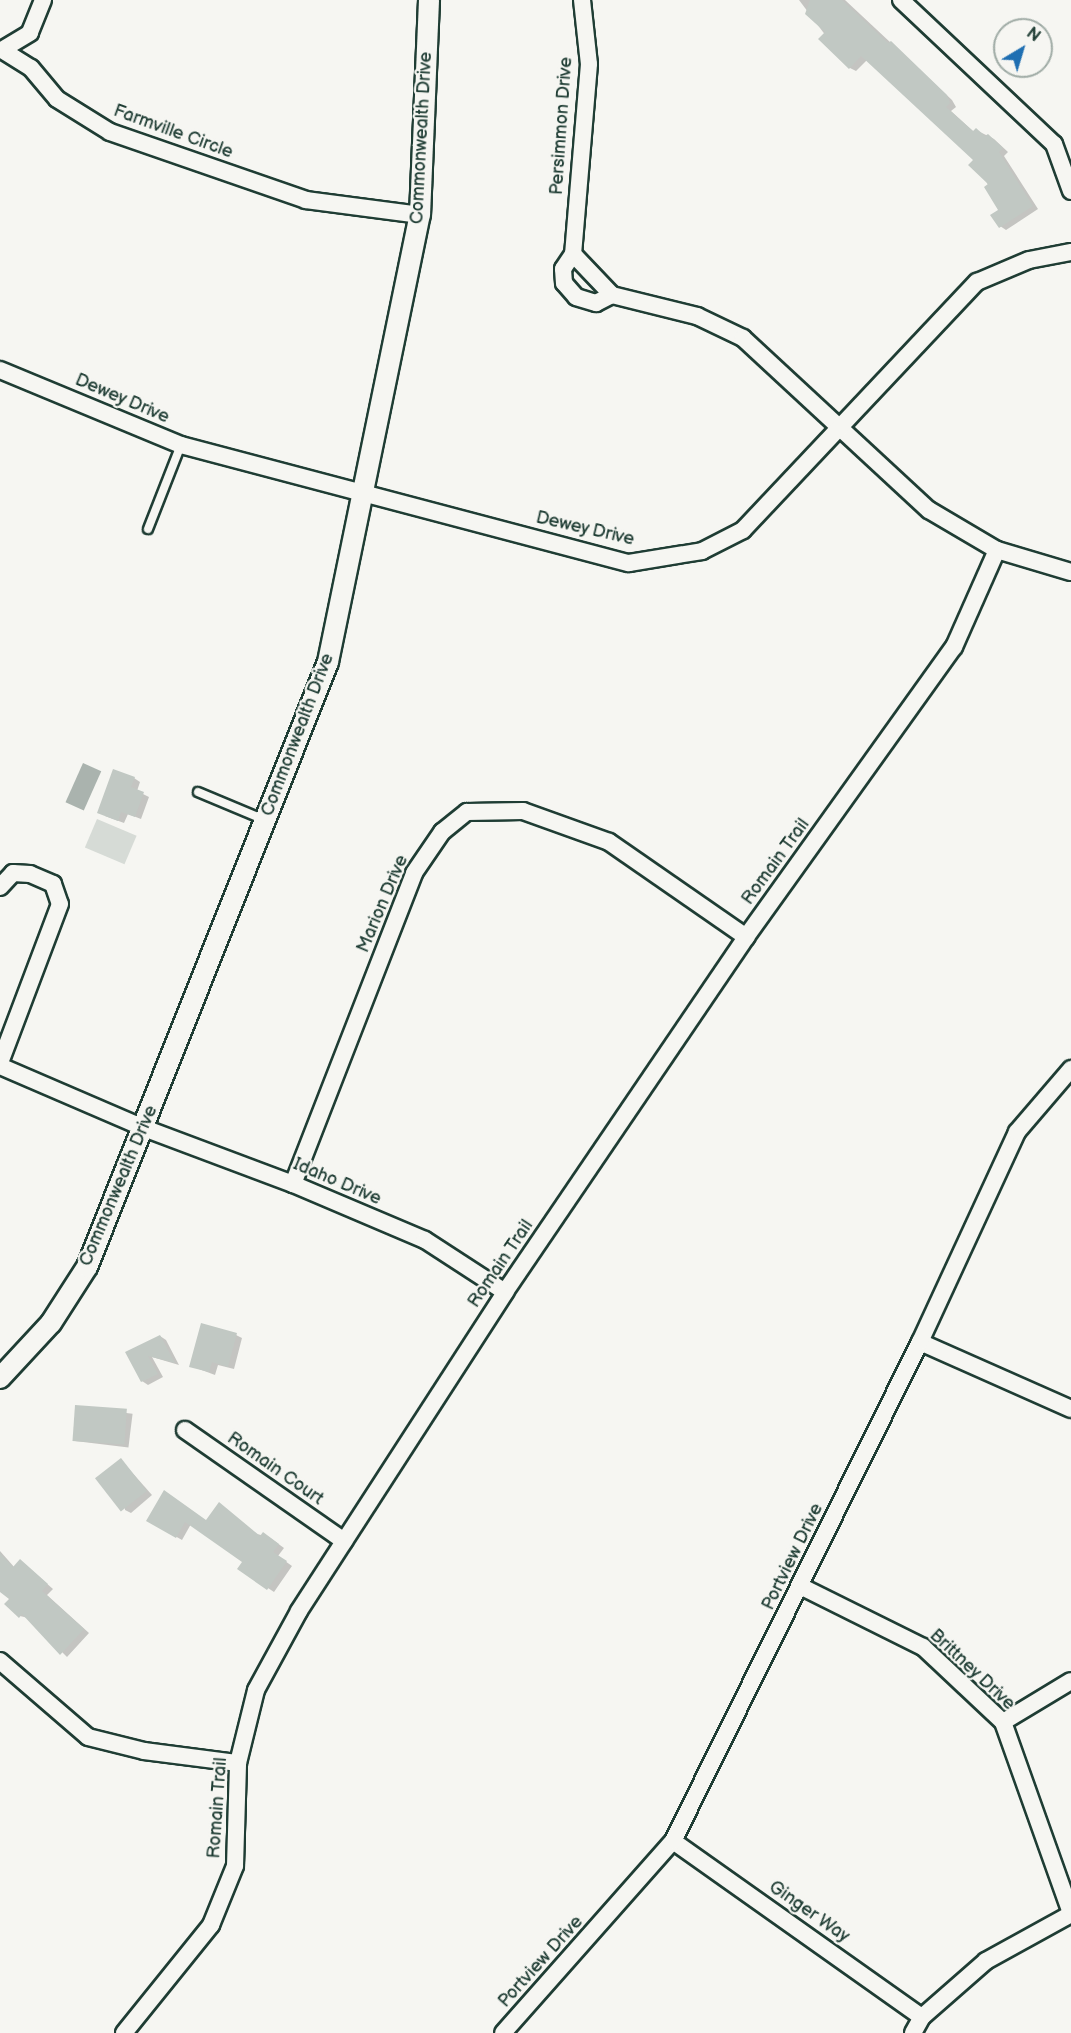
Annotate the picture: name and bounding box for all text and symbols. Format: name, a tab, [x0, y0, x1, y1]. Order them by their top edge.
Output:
north arrow	[993, 18, 1053, 78]
text: N	[1023, 24, 1044, 46]
street label: Commonwealth Drive	[407, 51, 437, 225]
street label: Persimmon Drive	[546, 56, 578, 196]
street label: Farmville Circle	[110, 100, 236, 164]
street label: Dewey Drive	[71, 369, 173, 429]
street label: Dewey Drive	[533, 507, 637, 551]
street label: Commonwealth Drive	[257, 651, 339, 819]
street label: Romain Trail	[737, 814, 815, 910]
street label: Marion Drive	[353, 852, 413, 956]
street label: Commonwealth Drive	[75, 1102, 163, 1270]
street label: Idaho Drive	[290, 1154, 384, 1210]
street label: Romain Trail	[464, 1216, 538, 1312]
street label: Romain Court	[223, 1428, 327, 1510]
street label: Portview Drive	[758, 1500, 828, 1614]
street label: Brittney Drive	[924, 1625, 1020, 1715]
street label: Romain Trail	[204, 1756, 232, 1860]
street label: Ginger Way	[764, 1876, 854, 1948]
street label: Portview Drive	[494, 1912, 588, 2012]

